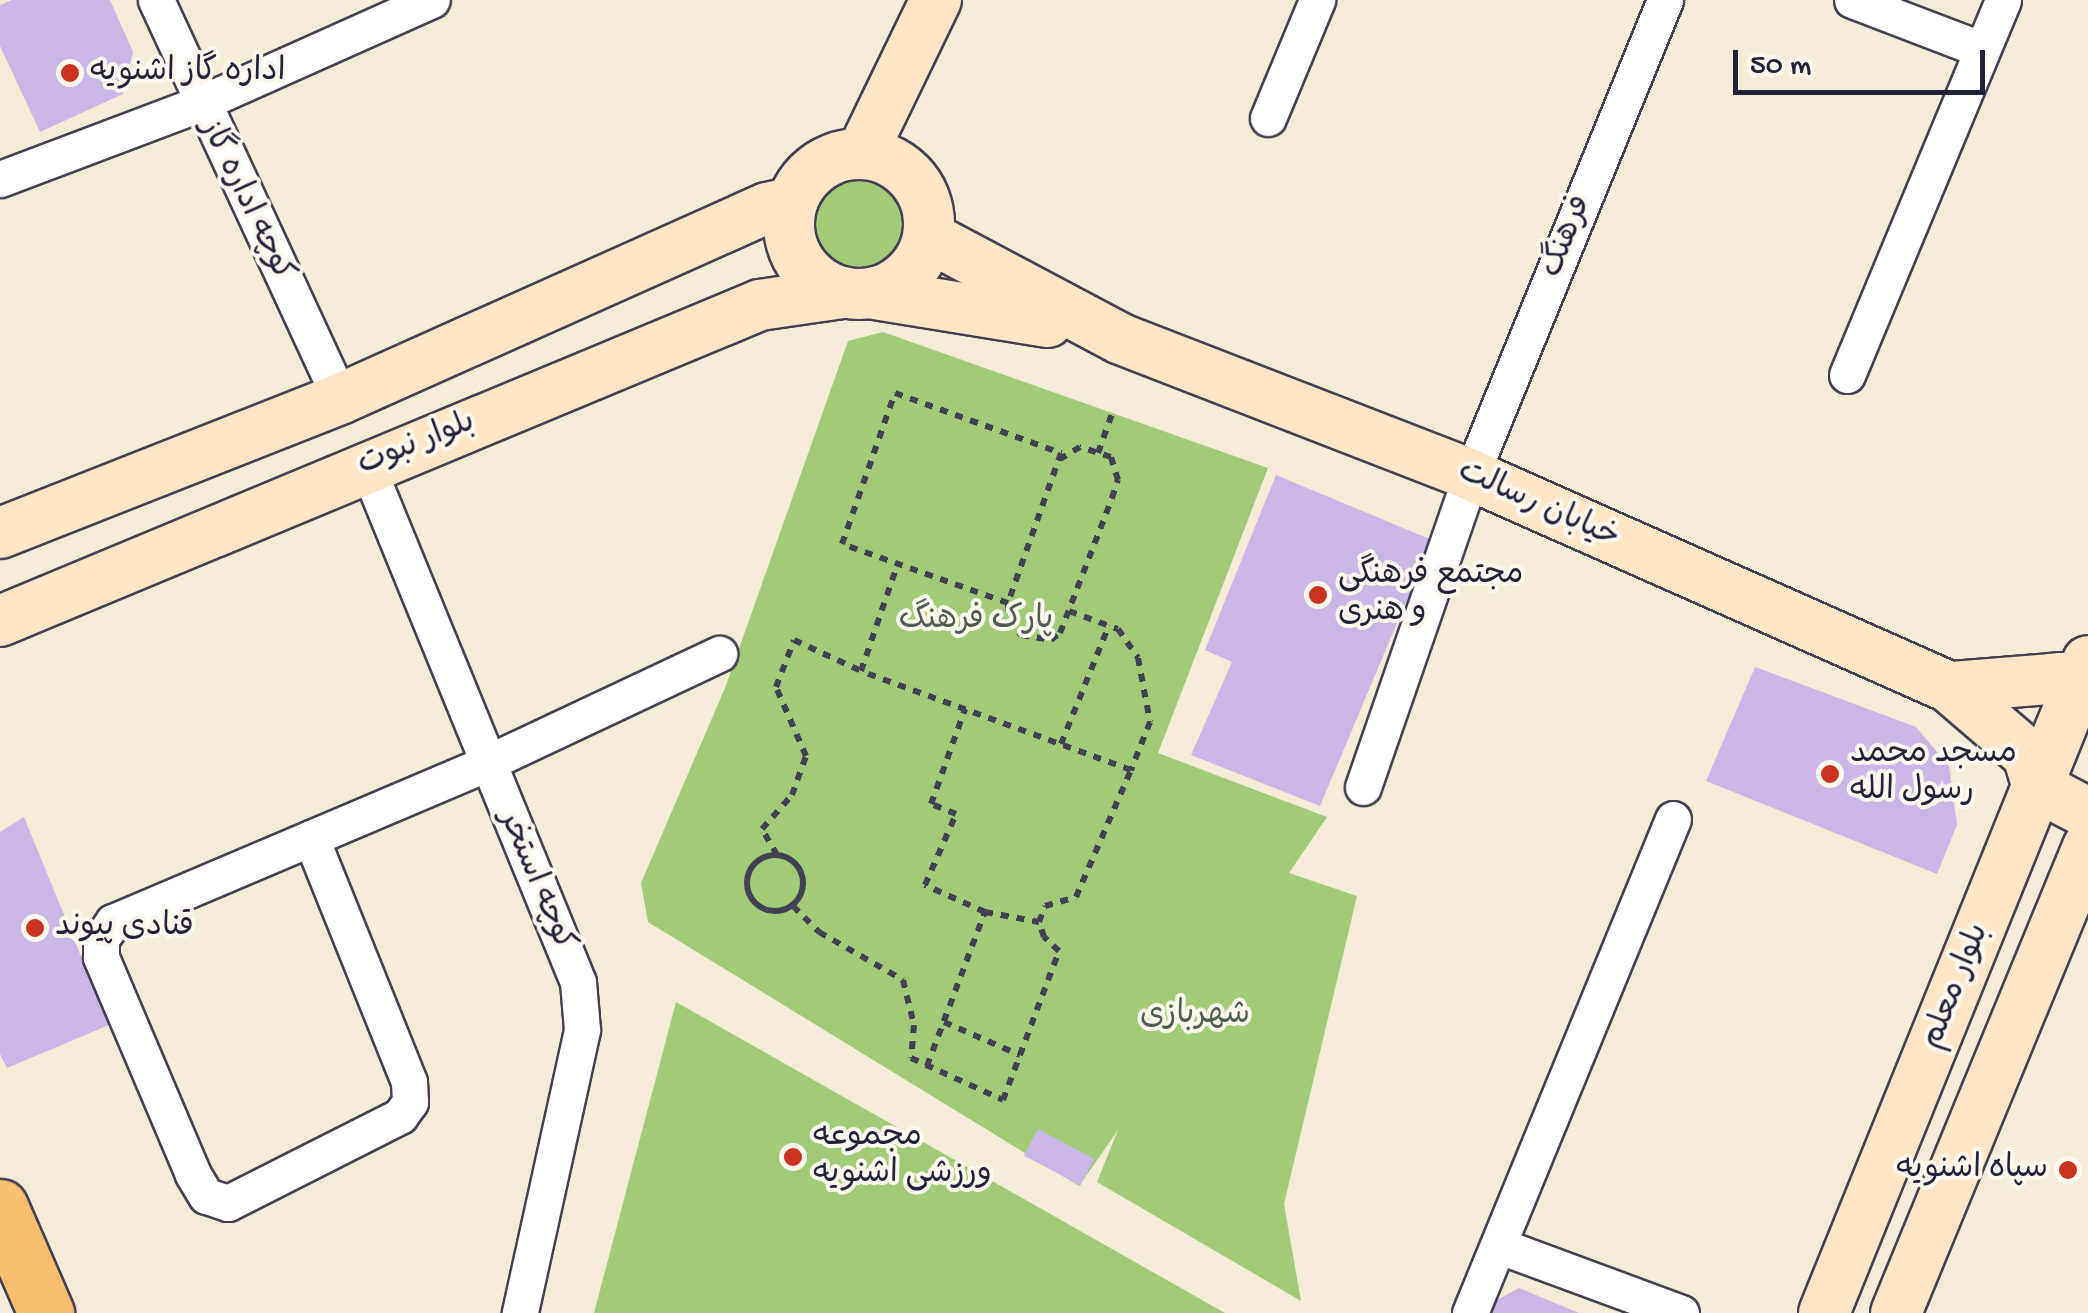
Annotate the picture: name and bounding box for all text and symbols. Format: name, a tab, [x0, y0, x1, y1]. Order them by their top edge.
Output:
scale bar	[1738, 30, 1990, 92]
text: 50 m	[1750, 50, 1811, 85]
place label: اداره گاز اشنویه	[90, 54, 286, 92]
marker: اداره گاز اشنویه	[59, 62, 81, 84]
street label: کوچه اداره گاز	[189, 114, 301, 288]
street label: فرهنگ	[1534, 190, 1602, 284]
street label: بلوار نبوت	[353, 404, 481, 486]
street label: خیابان رسالت	[1451, 453, 1625, 559]
place label: مجتمع فرهنگی و هنری	[1338, 558, 1523, 633]
marker: مجتمع فرهنگی و هنری	[1307, 584, 1329, 606]
park label: پارک فرهنگ	[899, 602, 1053, 640]
place label: مسجد محمد رسول الله	[1850, 737, 2017, 812]
marker: مسجد محمد رسول الله	[1819, 763, 1841, 785]
street label: کوچه استخر	[488, 805, 582, 957]
place label: قنادی پیوند	[55, 909, 194, 947]
marker: قنادی پیوند	[24, 917, 46, 939]
street label: بلوار معلم	[1915, 919, 1999, 1055]
park label: شهربازی	[1140, 997, 1250, 1035]
place label: مجموعه ورزشی اشنویه	[813, 1120, 992, 1195]
marker: مجموعه ورزشی اشنویه	[782, 1146, 804, 1168]
place label: سپاه اشنویه	[1896, 1151, 2048, 1189]
marker: سپاه اشنویه	[2057, 1159, 2079, 1181]

